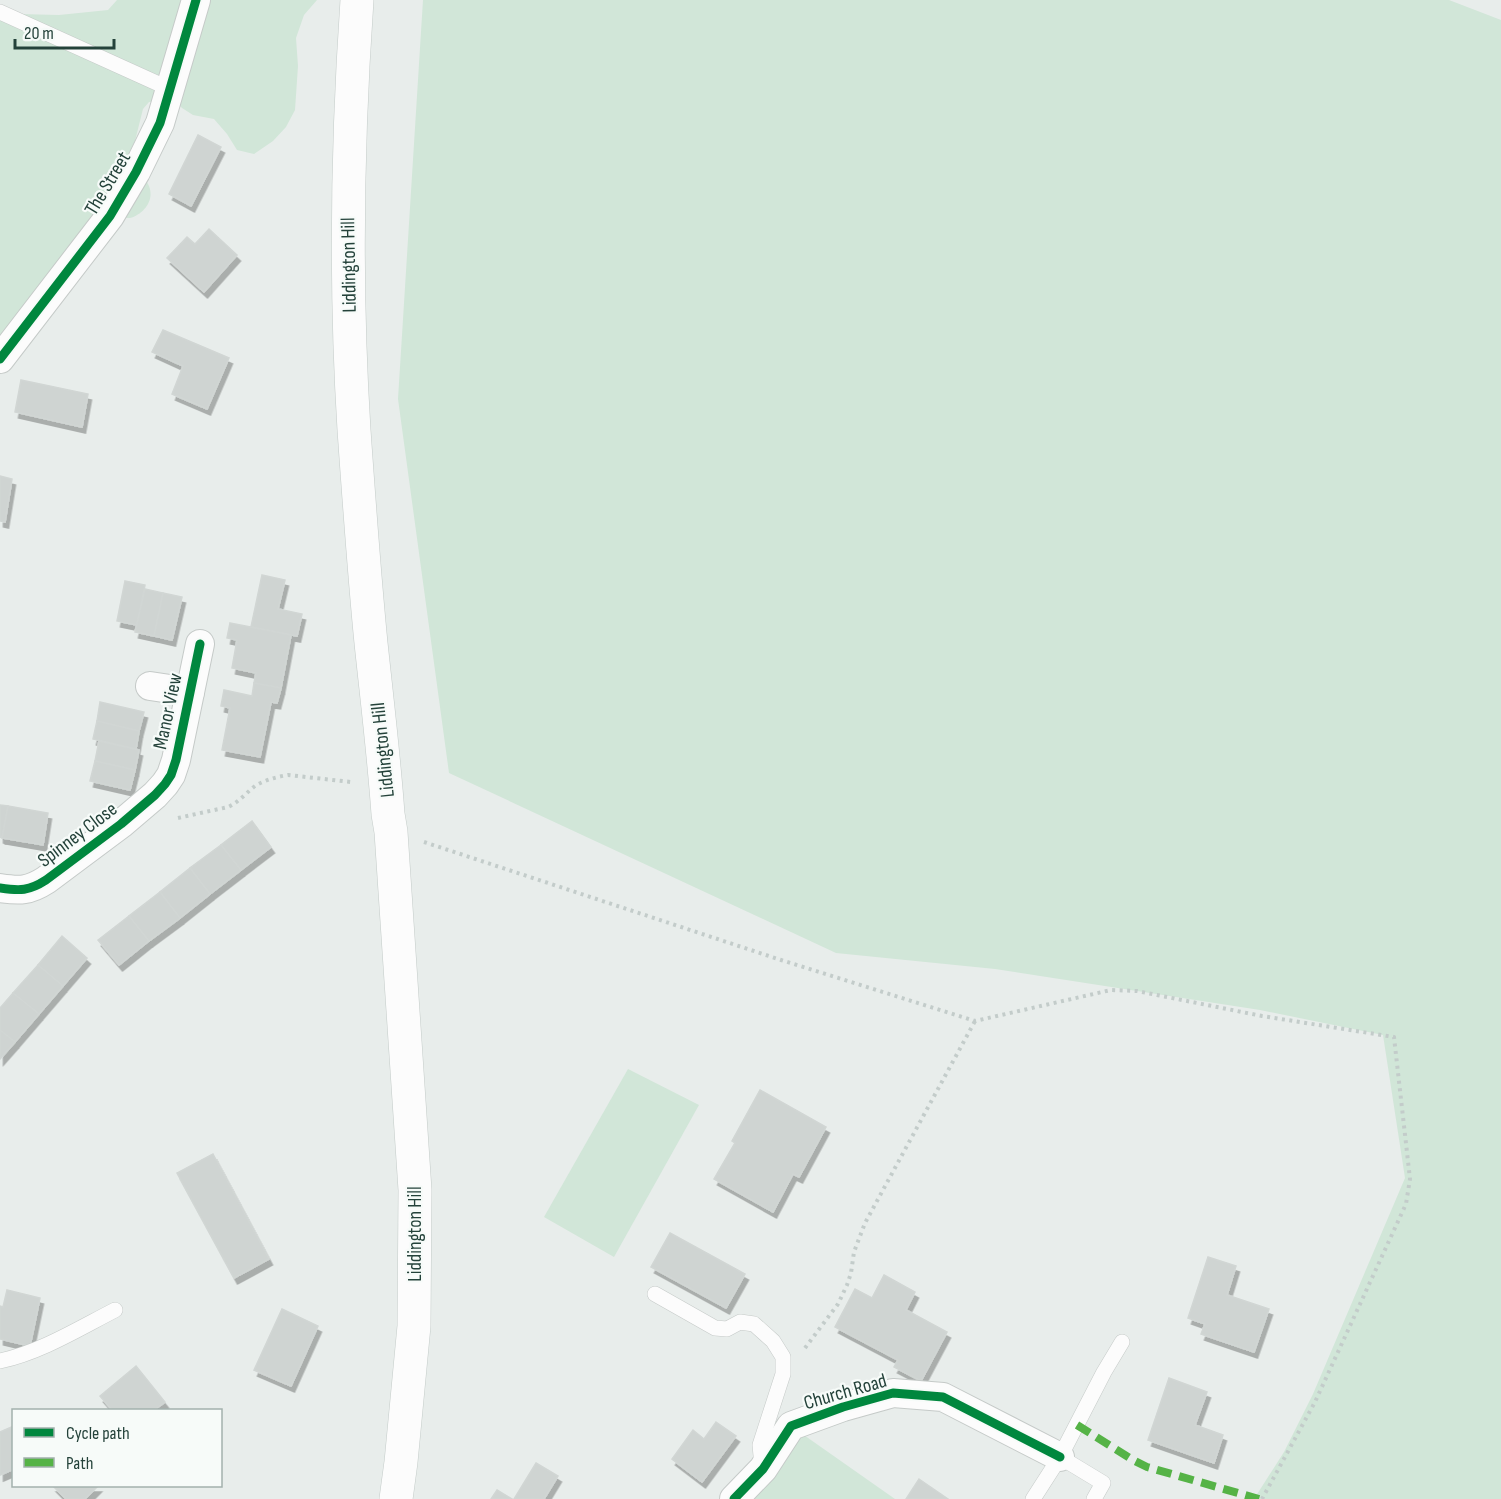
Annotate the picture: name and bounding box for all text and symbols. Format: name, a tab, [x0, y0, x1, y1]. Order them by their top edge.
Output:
scale bar	[15, 12, 114, 50]
text: 20 m	[24, 23, 54, 44]
street label: The Street	[80, 147, 136, 220]
street label: Liddington Hill	[336, 217, 362, 313]
street label: Manor View	[148, 671, 188, 751]
street label: Liddington Hill	[366, 701, 400, 799]
street label: Spinney Close	[33, 797, 122, 872]
street label: Liddington Hill	[403, 1186, 427, 1282]
street label: Church Road	[801, 1369, 889, 1415]
legend	[12, 1409, 222, 1487]
text: Cycle path	[66, 1423, 130, 1444]
text: Path	[66, 1453, 94, 1474]

